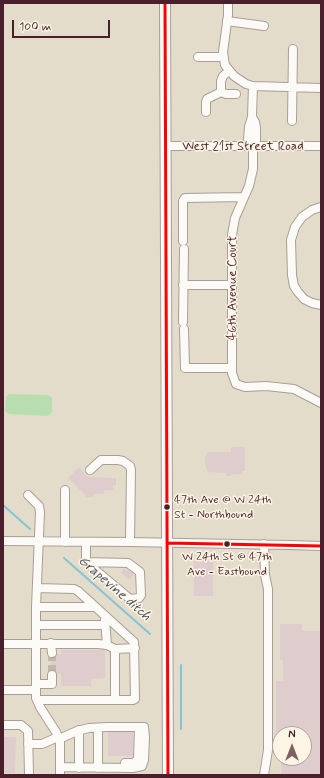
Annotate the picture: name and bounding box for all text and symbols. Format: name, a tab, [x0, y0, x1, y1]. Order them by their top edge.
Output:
scale bar	[14, 12, 112, 38]
text: 100 m	[19, 19, 51, 35]
street label: West 21st Street Road	[182, 139, 304, 155]
street label: 46th Avenue Court	[225, 236, 241, 340]
place label: 47th Ave @ W 24th St - Northbound	[174, 493, 271, 521]
marker: 47th Ave @ W 24th St - Northbound	[162, 502, 172, 512]
marker: W 24th St @ 47th Ave - Eastbound	[222, 539, 232, 549]
place label: W 24th St @ 47th Ave - Eastbound	[182, 550, 272, 578]
water label: Grapevine ditch	[74, 553, 154, 625]
north arrow	[272, 726, 312, 766]
text: N	[288, 728, 296, 742]

